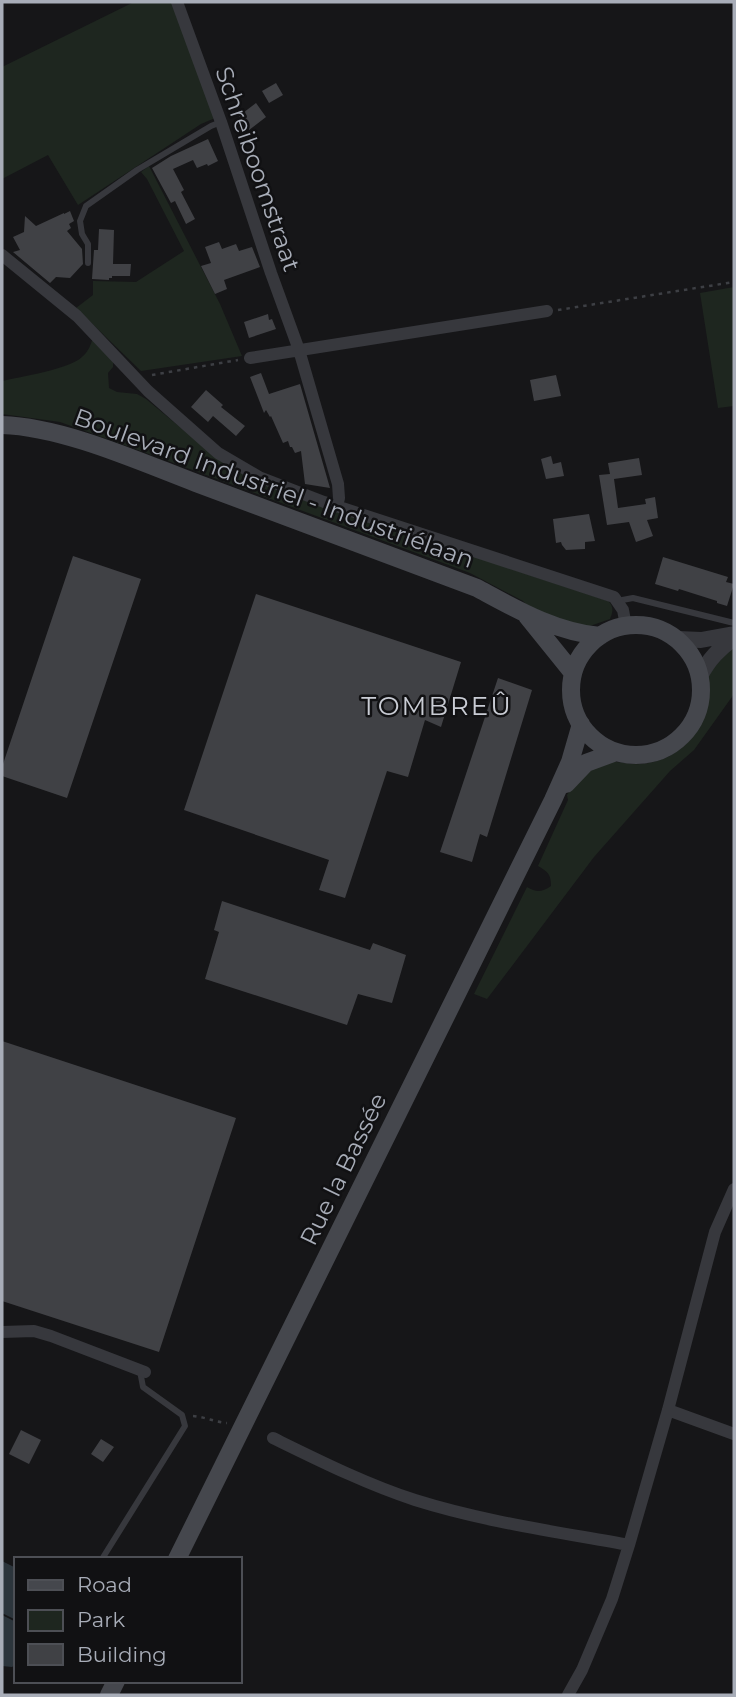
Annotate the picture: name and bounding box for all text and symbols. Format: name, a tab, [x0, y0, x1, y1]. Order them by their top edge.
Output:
street label: Schreiboomstraat	[209, 63, 307, 275]
street label: Boulevard Industriel - Industriélaan	[70, 402, 478, 574]
district label: TOMBREÛ	[361, 690, 513, 722]
street label: Rue la Bassée	[294, 1088, 392, 1250]
legend	[14, 1557, 242, 1683]
text: Road	[77, 1572, 132, 1597]
text: Park	[77, 1607, 125, 1632]
text: Building	[77, 1642, 167, 1667]

